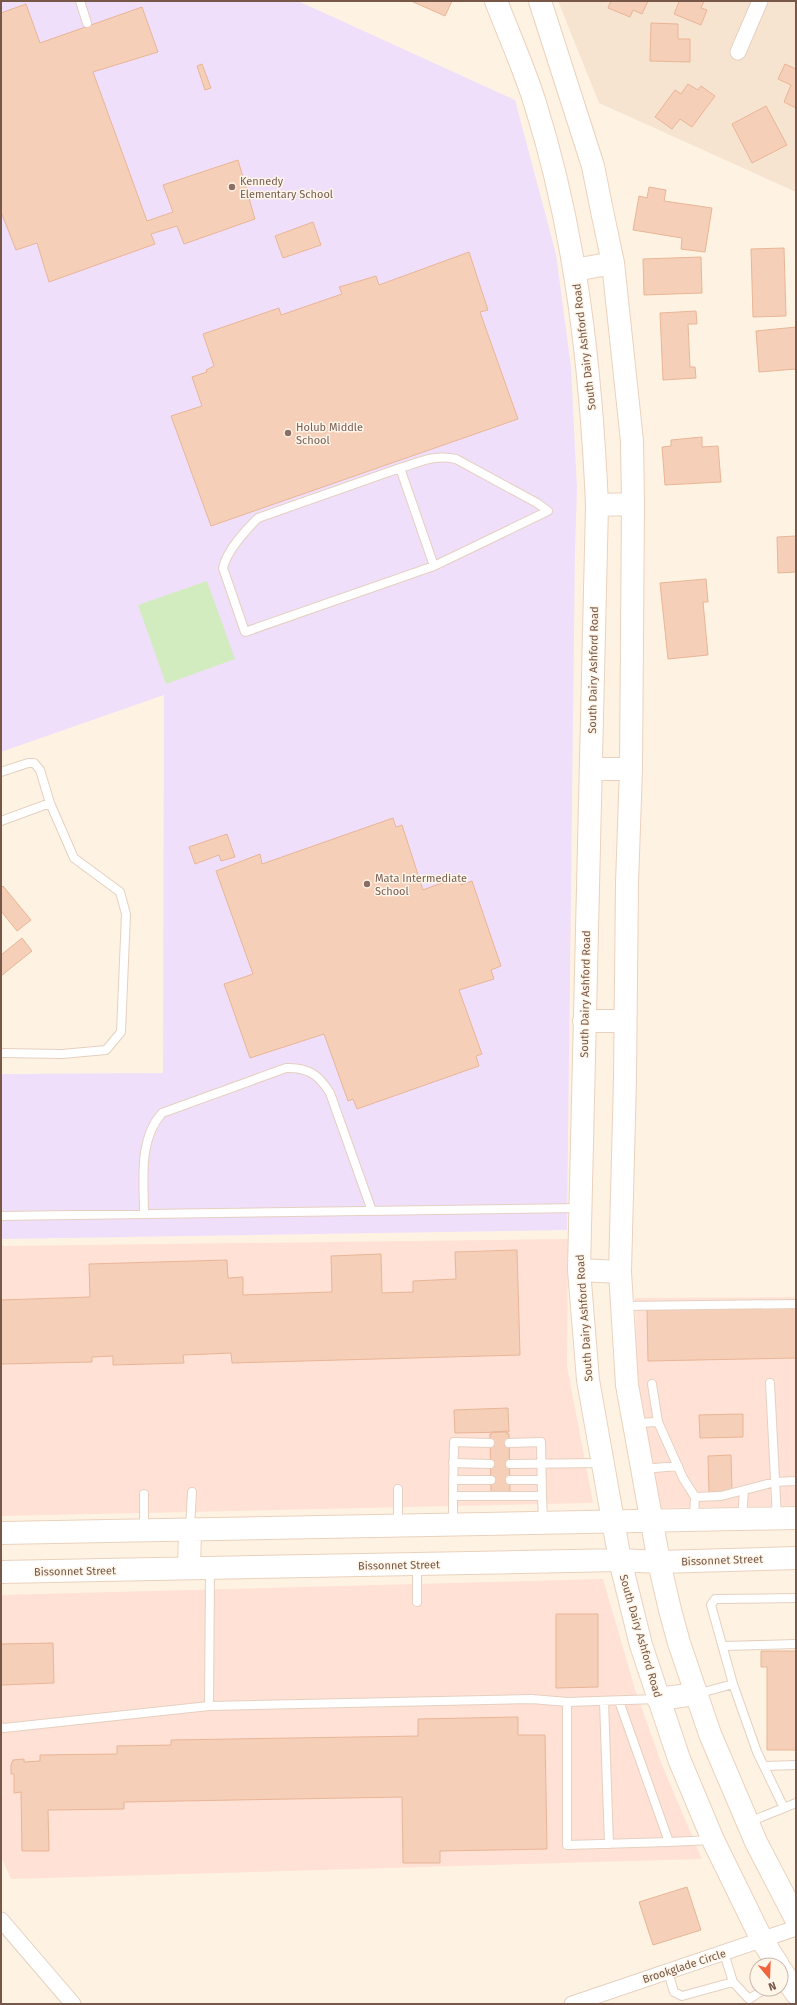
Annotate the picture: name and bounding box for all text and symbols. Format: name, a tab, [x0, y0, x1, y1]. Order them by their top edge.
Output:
place label: Kennedy Elementary School	[240, 175, 333, 201]
marker: Kennedy Elementary School	[227, 182, 237, 192]
street label: South Dairy Ashford Road	[570, 283, 599, 411]
place label: Holub Middle School	[296, 421, 363, 447]
marker: Holub Middle School	[283, 428, 293, 438]
street label: South Dairy Ashford Road	[586, 606, 601, 734]
place label: Mata Intermediate School	[375, 872, 467, 898]
marker: Mata Intermediate School	[362, 879, 372, 889]
street label: South Dairy Ashford Road	[578, 930, 593, 1058]
street label: South Dairy Ashford Road	[574, 1254, 595, 1382]
street label: Bissonnet Street	[681, 1553, 763, 1568]
street label: Bissonnet Street	[358, 1558, 440, 1573]
street label: Bissonnet Street	[34, 1564, 116, 1579]
street label: South Dairy Ashford Road	[617, 1573, 664, 1699]
street label: Brookglade Circle	[641, 1947, 728, 1986]
north arrow	[749, 1957, 789, 1997]
text: N	[767, 1979, 778, 1993]

